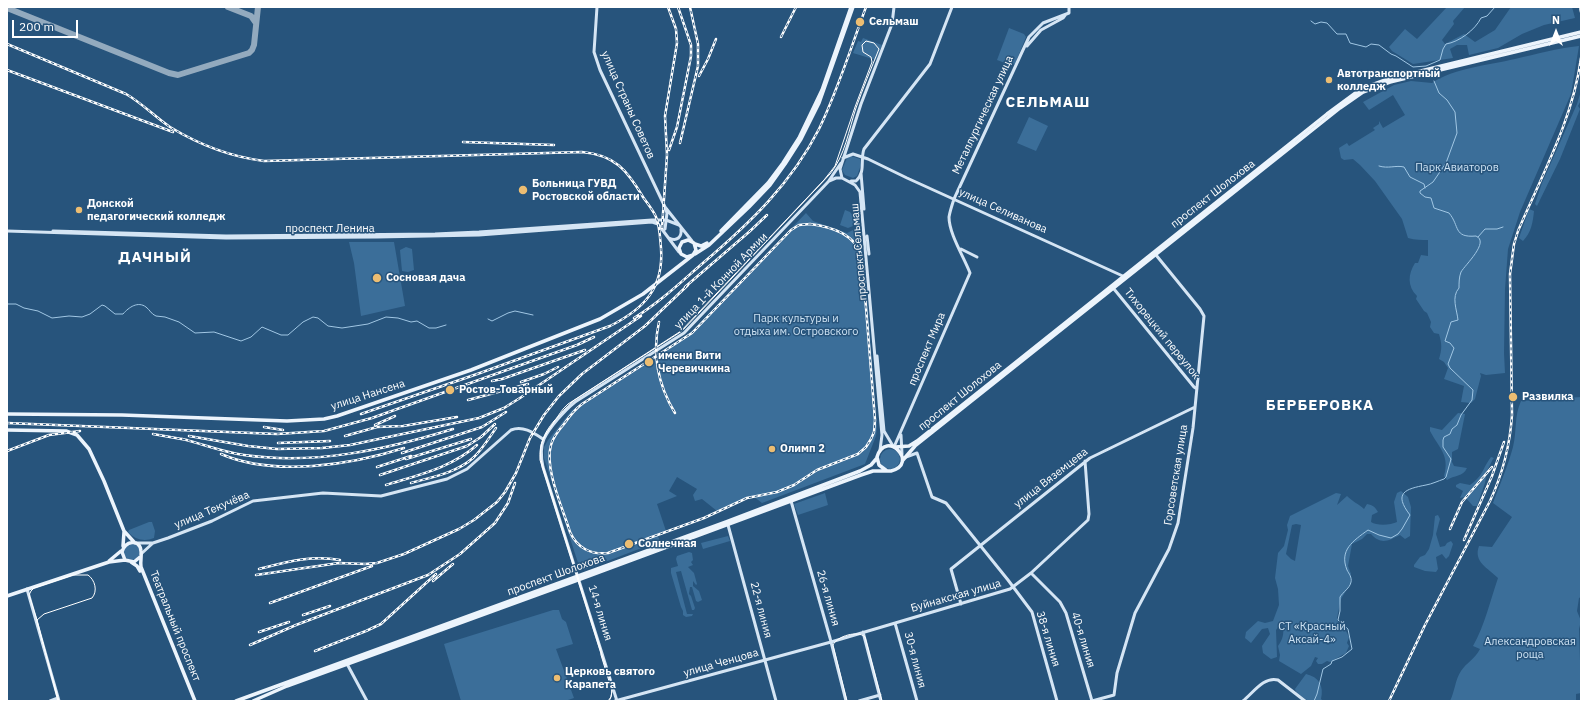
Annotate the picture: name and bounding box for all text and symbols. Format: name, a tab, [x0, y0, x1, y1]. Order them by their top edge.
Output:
scale bar	[14, 12, 80, 38]
north arrow	[1536, 12, 1576, 52]
text: N	[1552, 13, 1560, 27]
place label: Сельмаш	[869, 15, 919, 29]
marker: Сельмаш	[854, 16, 866, 28]
text: 200 m	[19, 19, 54, 34]
street label: улица Страны Советов	[598, 49, 658, 161]
street label: Металлургическая улица	[950, 53, 1016, 177]
place label: Автотранспортный колледж	[1337, 67, 1440, 93]
marker: Автотранспортный колледж	[1324, 75, 1334, 85]
district label: СЕЛЬМАШ	[1006, 94, 1090, 112]
street label: проспект Шолохова	[1168, 157, 1258, 231]
park label: Парк Авиаторов	[1415, 161, 1499, 175]
place label: Больница ГУВД Ростовской области	[532, 177, 640, 203]
marker: Больница ГУВД Ростовской области	[517, 184, 529, 196]
street label: улица Селиванова	[957, 186, 1049, 236]
place label: Донской педагогический колледж	[87, 197, 226, 223]
street label: проспект Сельмаш	[848, 203, 870, 301]
marker: Донской педагогический колледж	[74, 205, 84, 215]
street label: проспект Ленина	[285, 222, 375, 236]
street label: улица 1-й Конной Армии	[672, 230, 770, 332]
district label: ДАЧНЫЙ	[118, 249, 192, 267]
place label: Сосновая дача	[386, 271, 465, 285]
marker: Сосновая дача	[371, 272, 383, 284]
street label: Тихорецкий переулок	[1121, 286, 1203, 382]
street label: проспект Мира	[906, 310, 948, 388]
park label: Парк культуры и отдыха им. Островского	[734, 312, 858, 338]
place label: имени Вити Черевичкина	[658, 349, 730, 375]
marker: имени Вити Черевичкина	[643, 356, 655, 368]
street label: проспект Шолохова	[916, 358, 1004, 434]
street label: улица Нансена	[329, 377, 407, 413]
place label: Ростов-Товарный	[459, 383, 553, 397]
marker: Ростов-Товарный	[444, 384, 456, 396]
place label: Развилка	[1522, 390, 1574, 404]
marker: Развилка	[1507, 391, 1519, 403]
district label: БЕРБЕРОВКА	[1266, 397, 1374, 415]
street label: Горсоветская улица	[1162, 424, 1190, 526]
place label: Олимп 2	[780, 442, 825, 456]
marker: Олимп 2	[767, 444, 777, 454]
street label: улица Вяземцева	[1011, 445, 1091, 511]
street label: улица Текучёва	[173, 488, 251, 532]
place label: Солнечная	[638, 537, 697, 551]
marker: Солнечная	[623, 538, 635, 550]
street label: проспект Шолохова	[505, 551, 607, 599]
street label: Театральный проспект	[147, 569, 203, 683]
street label: 26-я линия	[814, 569, 842, 627]
street label: Буйнакская улица	[909, 577, 1003, 615]
street label: 22-я линия	[747, 580, 775, 640]
street label: 14-я линия	[585, 584, 615, 642]
street label: 38-я линия	[1033, 610, 1063, 668]
street label: 40-я линия	[1068, 611, 1098, 669]
park label: СТ «Красный Аксай-4»	[1278, 620, 1346, 646]
street label: 30-я линия	[901, 630, 929, 690]
park label: Александровская роща	[1484, 635, 1576, 661]
street label: улица Ченцова	[682, 646, 760, 680]
place label: Церковь святого Карапета	[565, 665, 655, 691]
marker: Церковь святого Карапета	[552, 673, 562, 683]

